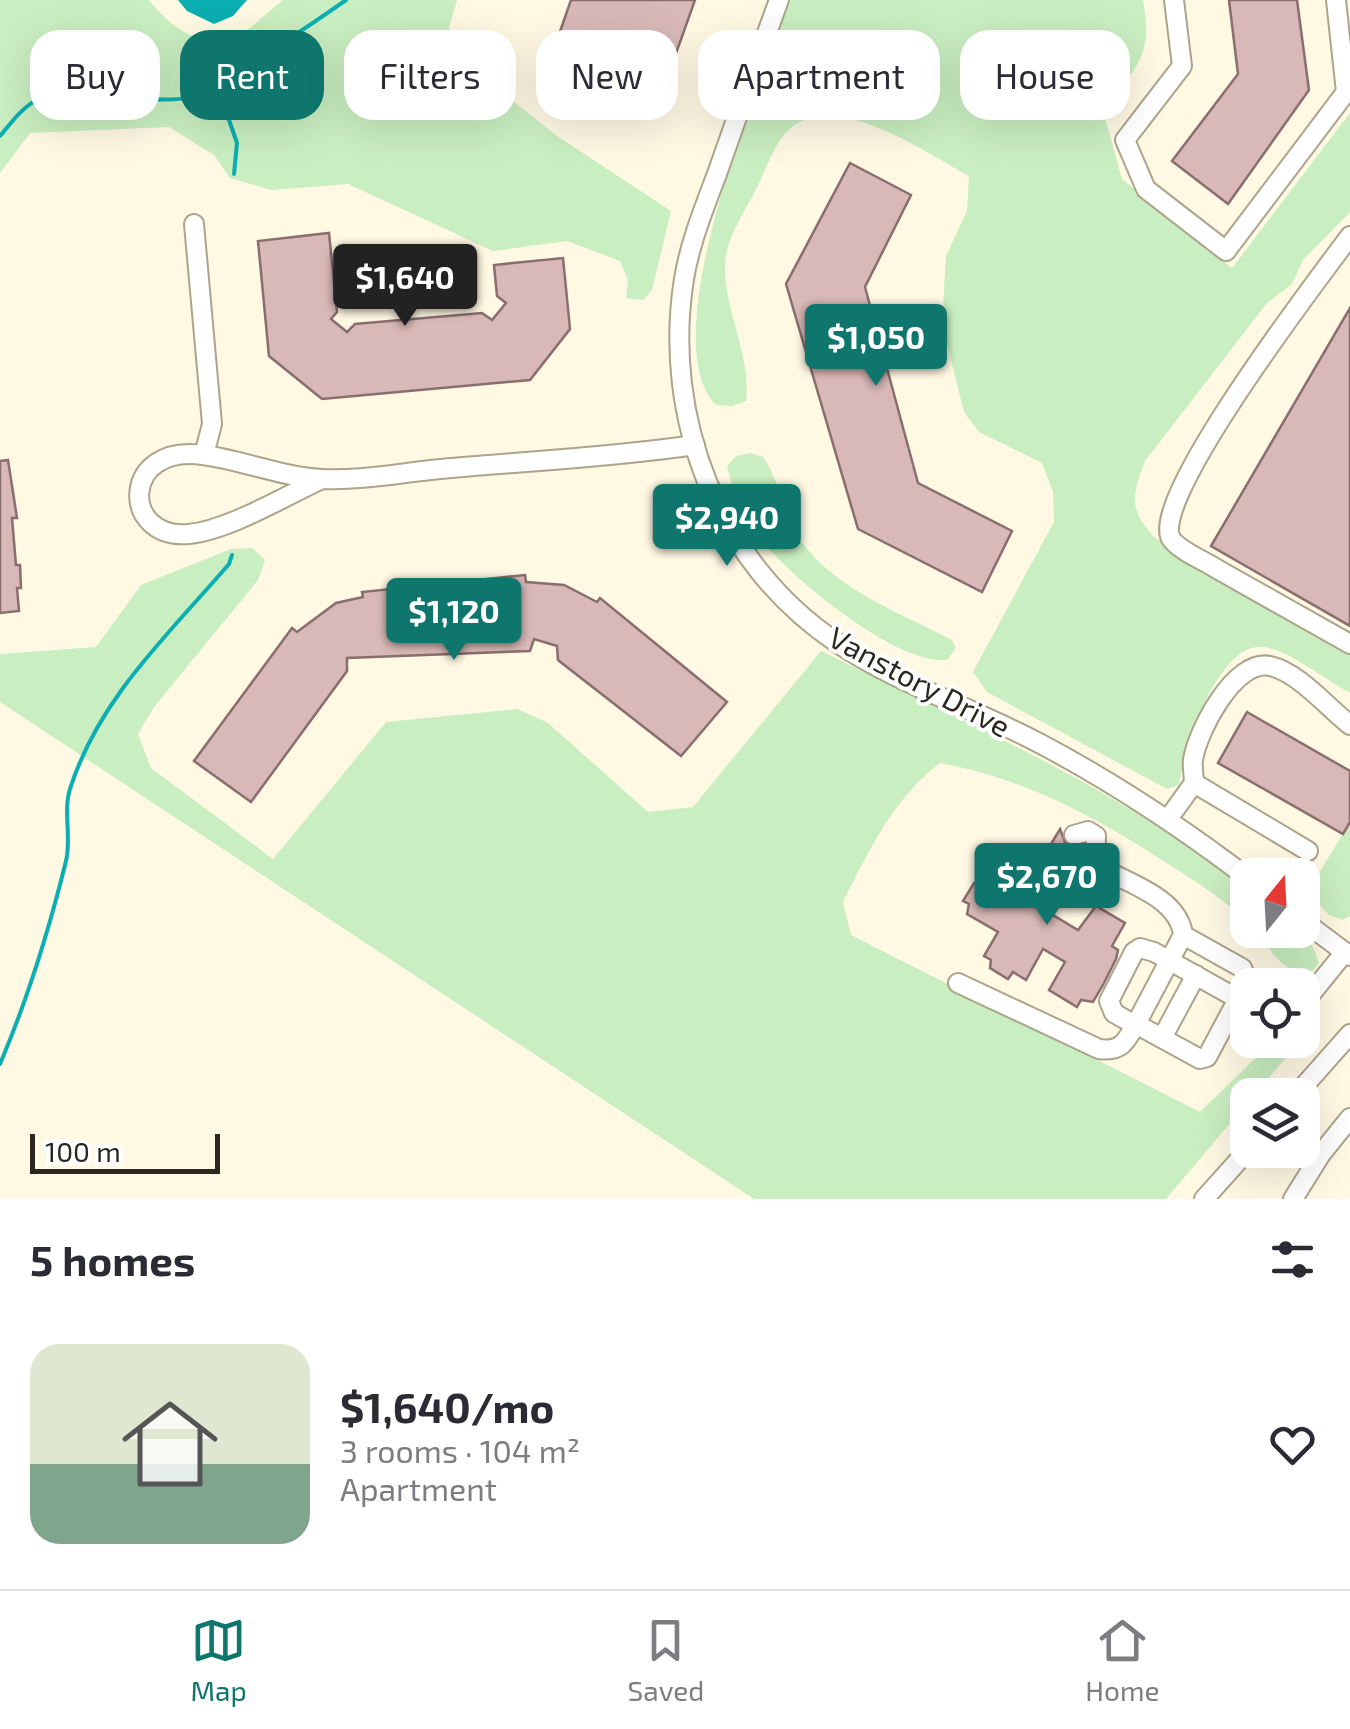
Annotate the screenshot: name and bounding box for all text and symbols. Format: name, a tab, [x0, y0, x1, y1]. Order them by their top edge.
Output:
chip: Buy	[30, 30, 160, 120]
chip: Rent	[180, 30, 324, 120]
chip: Filters	[344, 30, 516, 120]
chip: New	[536, 30, 678, 120]
chip: Apartment	[698, 30, 940, 120]
chip: House	[960, 30, 1130, 120]
pin: $1,640	[324, 244, 486, 329]
text: $1,640	[355, 257, 455, 295]
pin: $1,050	[795, 304, 957, 389]
text: $1,050	[827, 317, 925, 355]
pin: $2,940	[646, 484, 808, 569]
text: $2,940	[675, 497, 779, 535]
pin: $1,120	[373, 578, 535, 663]
text: $1,120	[408, 591, 500, 629]
street label: Vanstory Drive	[823, 618, 1017, 744]
pin: $2,670	[966, 843, 1128, 928]
text: $2,670	[997, 856, 1097, 894]
north arrow	[1230, 858, 1320, 948]
map controls	[1230, 858, 1320, 1168]
button: locate	[1230, 968, 1320, 1058]
button: layers	[1230, 1078, 1320, 1168]
scale bar	[30, 1129, 220, 1174]
text: 100 m	[45, 1134, 121, 1168]
icon: filters	[1265, 1232, 1320, 1287]
text: 5 homes	[30, 1234, 195, 1284]
text: $1,640/mo	[340, 1381, 554, 1431]
icon: home	[110, 1384, 230, 1504]
icon: heart	[1265, 1417, 1320, 1472]
text: 3 rooms · 104 m²	[340, 1431, 580, 1469]
text: Apartment	[340, 1469, 497, 1507]
tab: Map	[190, 1613, 247, 1707]
tab: Saved	[628, 1613, 704, 1707]
tab: Home	[1085, 1613, 1160, 1707]

